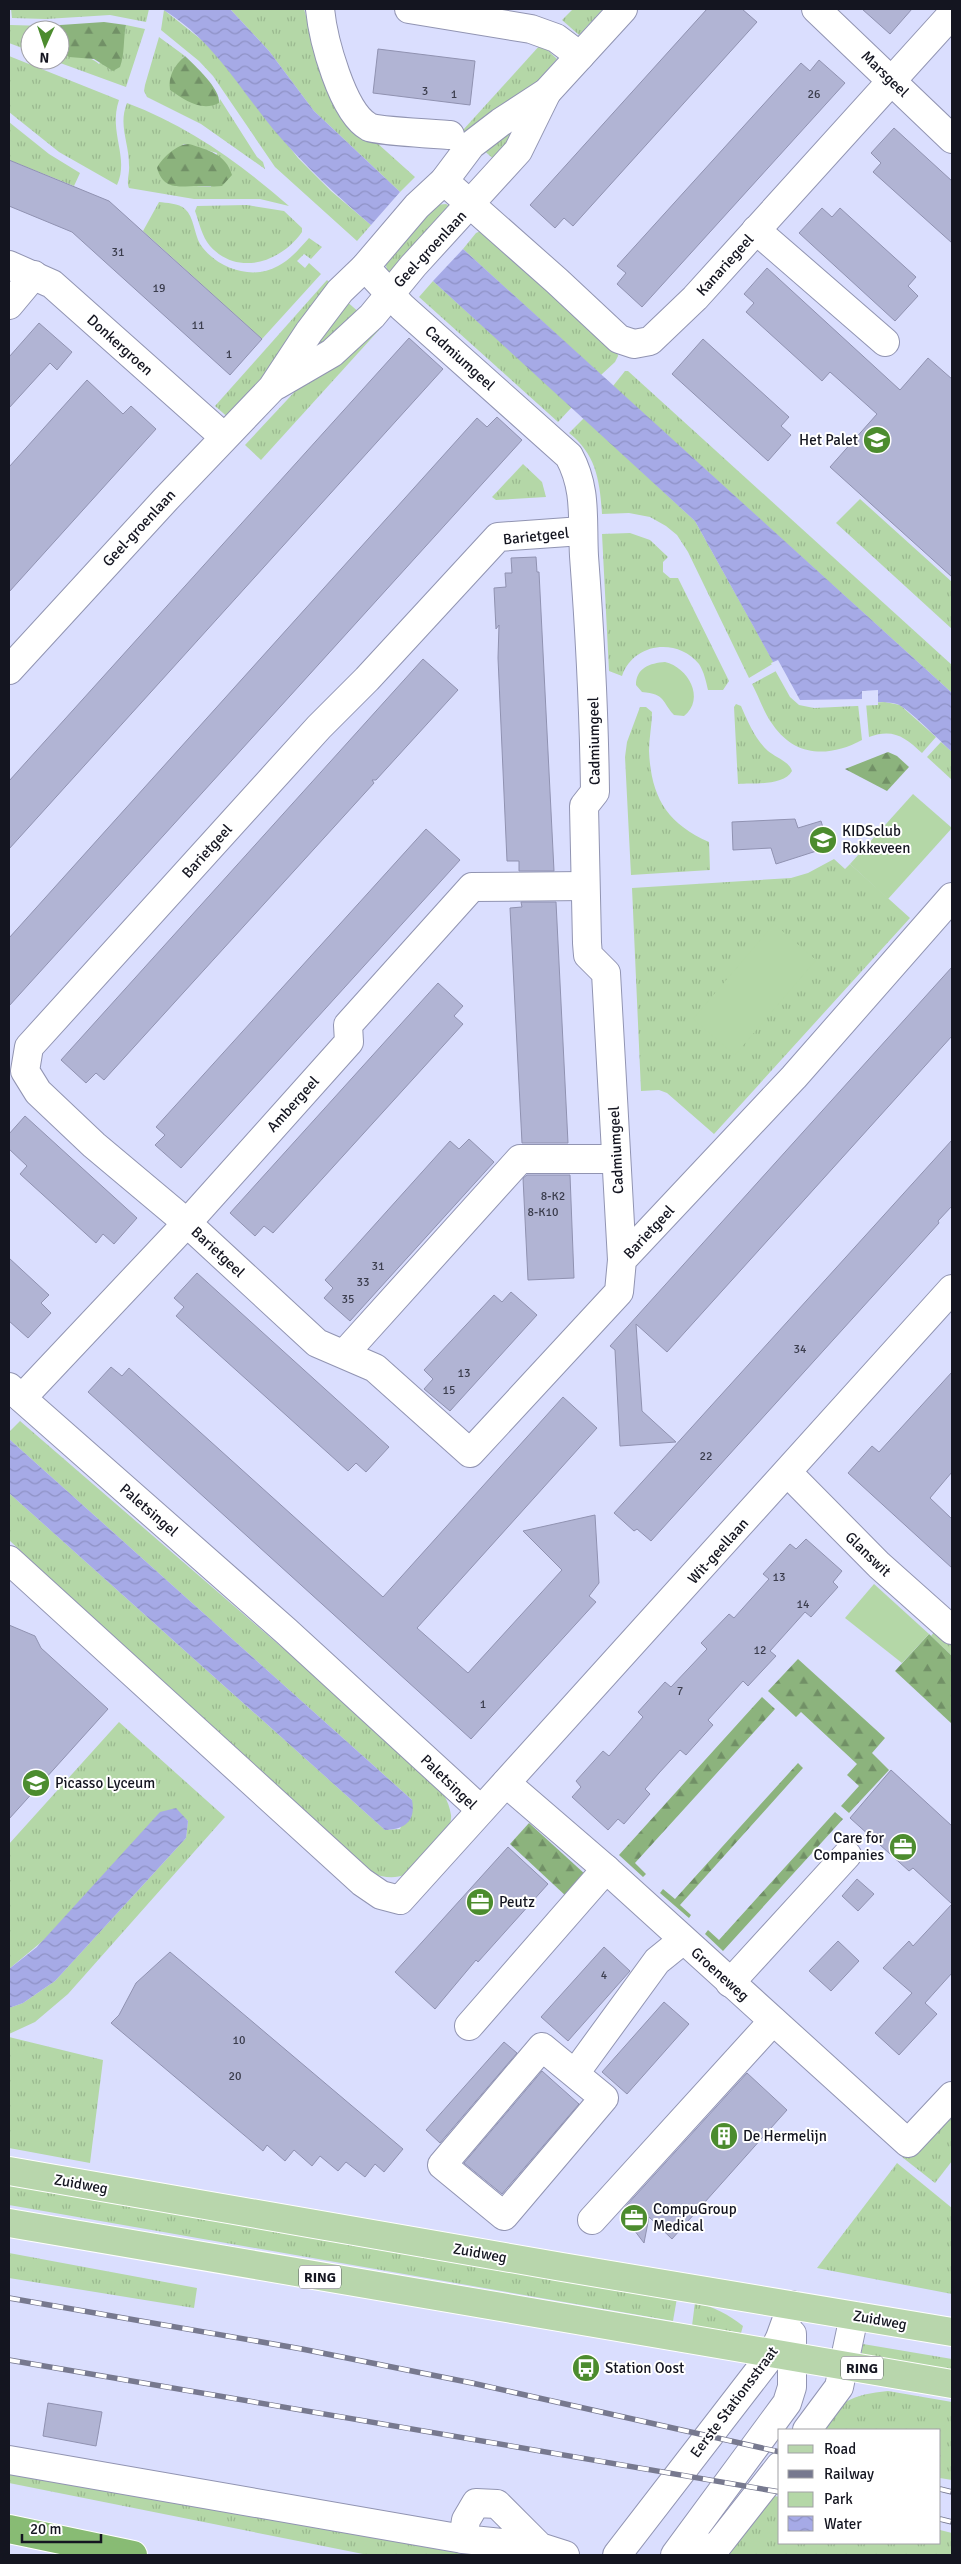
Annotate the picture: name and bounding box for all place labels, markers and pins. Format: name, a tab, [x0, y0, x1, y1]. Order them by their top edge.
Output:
school or university icon: Het Palet	[862, 425, 892, 455]
place label: Het Palet	[799, 431, 858, 449]
place label: KIDSclub Rokkeveen	[842, 822, 911, 857]
school or university icon: KIDSclub Rokkeveen	[808, 825, 838, 855]
school or university icon: Picasso Lyceum	[21, 1768, 51, 1798]
place label: Picasso Lyceum	[55, 1774, 155, 1792]
place label: Care for Companies	[813, 1829, 884, 1864]
office icon: Care for Companies	[888, 1832, 918, 1862]
office icon: Peutz	[465, 1887, 495, 1917]
place label: Peutz	[499, 1893, 535, 1911]
building icon: De Hermelijn	[709, 2121, 739, 2151]
place label: De Hermelijn	[743, 2127, 827, 2145]
place label: CompuGroup Medical	[653, 2200, 737, 2235]
office icon: CompuGroup Medical	[619, 2203, 649, 2233]
bus stop icon: Station Oost	[571, 2353, 601, 2383]
place label: Station Oost	[605, 2359, 684, 2377]

